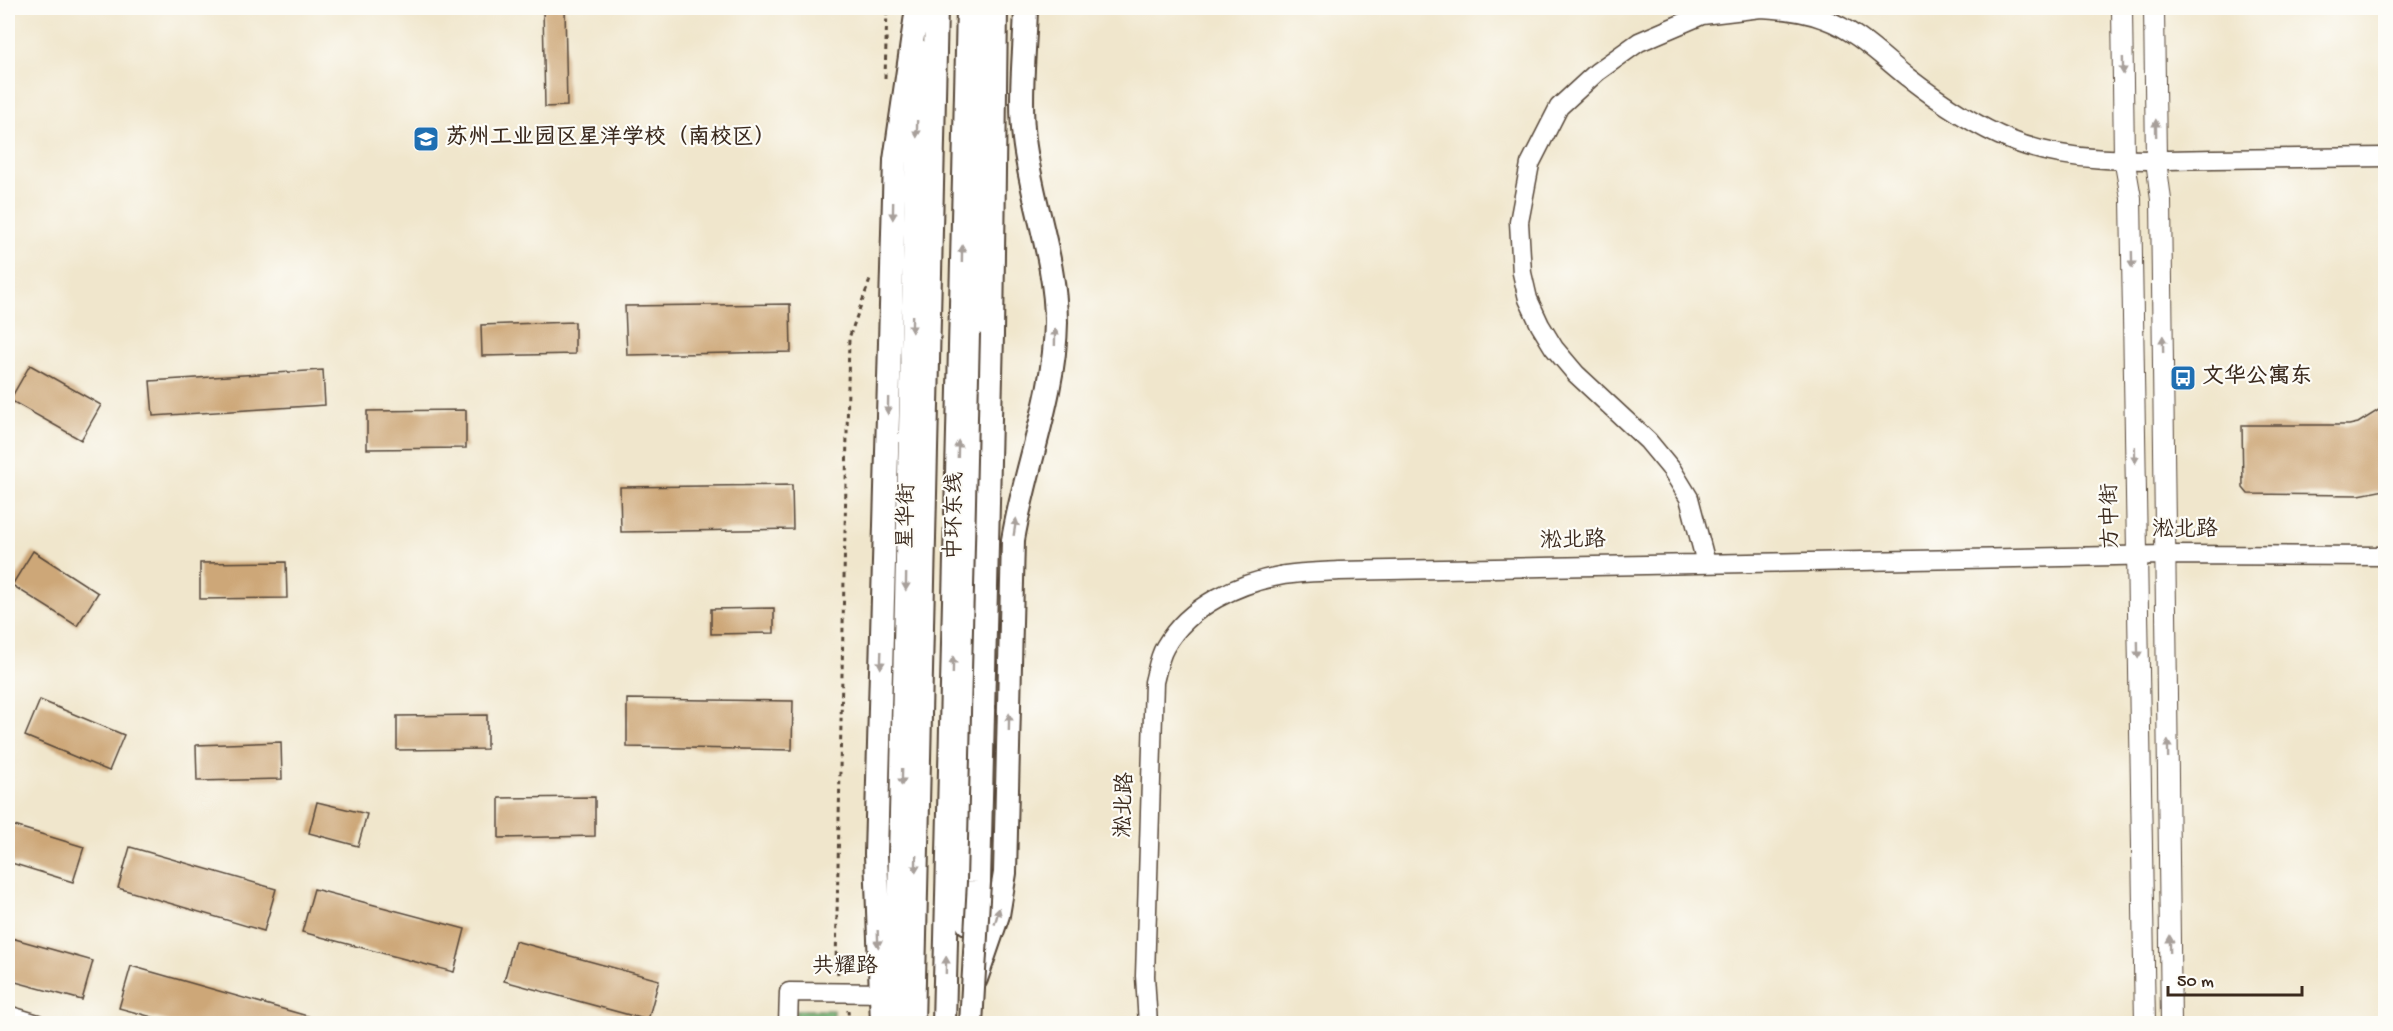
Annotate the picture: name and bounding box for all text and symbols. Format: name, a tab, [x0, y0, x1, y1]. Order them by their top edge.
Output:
one-way arrow	[2118, 56, 2128, 75]
one-way arrow	[912, 119, 922, 138]
one-way arrow	[2151, 119, 2161, 138]
school or university icon: 苏州工业园区星洋学校（南校区）	[411, 124, 441, 154]
place label: 苏州工业园区星洋学校（南校区）	[446, 124, 776, 152]
one-way arrow	[889, 202, 898, 221]
one-way arrow	[957, 245, 967, 264]
one-way arrow	[2127, 251, 2137, 270]
one-way arrow	[907, 314, 917, 333]
one-way arrow	[1050, 327, 1060, 346]
one-way arrow	[2158, 335, 2168, 354]
bus stop icon: 文华公寓东	[2168, 363, 2198, 393]
place label: 文华公寓东	[2202, 363, 2312, 391]
one-way arrow	[884, 397, 893, 416]
one-way arrow	[953, 440, 962, 459]
one-way arrow	[2130, 446, 2140, 465]
street label: 中环东线	[940, 472, 970, 560]
street label: 星华街	[893, 483, 922, 549]
street label: 方中街	[2096, 483, 2126, 549]
street label: 淞北路	[2152, 516, 2218, 544]
one-way arrow	[1011, 518, 1020, 537]
street label: 淞北路	[1540, 526, 1606, 556]
one-way arrow	[901, 572, 911, 591]
one-way arrow	[2134, 641, 2143, 660]
one-way arrow	[877, 651, 886, 670]
one-way arrow	[948, 656, 957, 675]
one-way arrow	[1004, 713, 1013, 732]
one-way arrow	[2163, 740, 2173, 759]
one-way arrow	[897, 767, 906, 786]
street label: 淞北路	[1110, 771, 1140, 838]
one-way arrow	[912, 854, 921, 873]
one-way arrow	[993, 907, 1003, 925]
one-way arrow	[874, 930, 883, 949]
one-way arrow	[2165, 935, 2175, 954]
street label: 共耀路	[812, 953, 878, 981]
one-way arrow	[941, 956, 950, 975]
scale bar	[2168, 959, 2302, 997]
text: 50 m	[2177, 972, 2214, 993]

